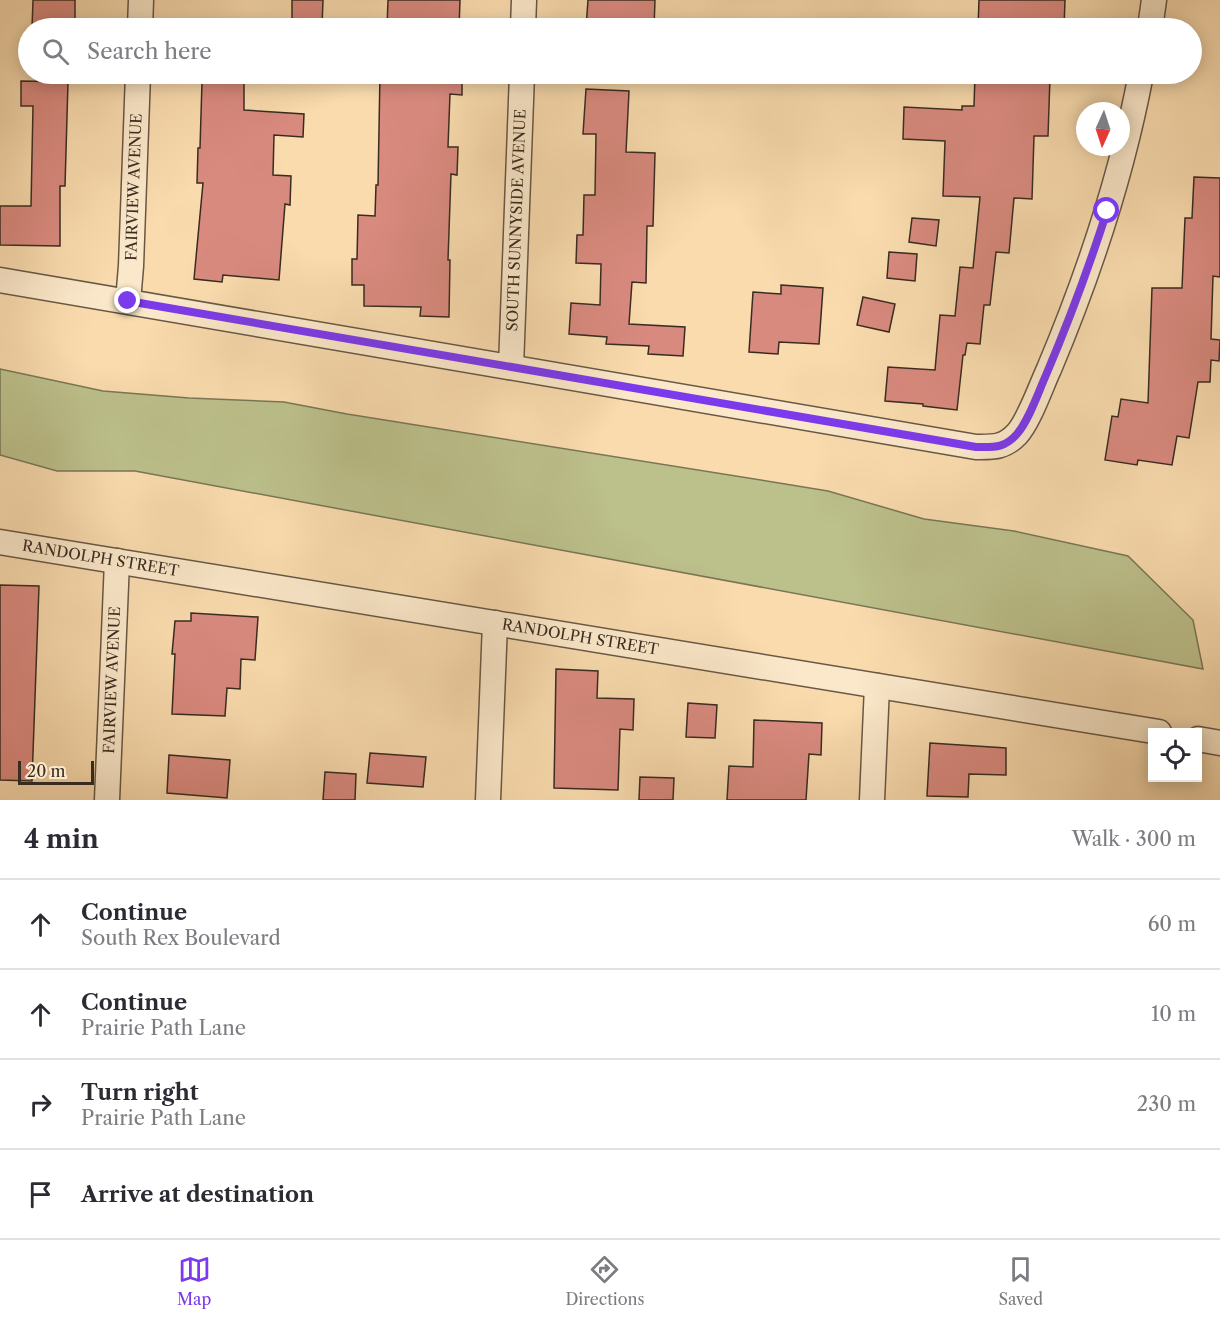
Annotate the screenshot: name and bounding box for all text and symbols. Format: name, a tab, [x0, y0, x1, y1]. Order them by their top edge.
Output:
search box	[18, 18, 1202, 84]
icon: search	[39, 35, 72, 68]
text: Search here	[87, 38, 212, 65]
north arrow	[1076, 102, 1130, 156]
street label: SOUTH SUNNYSIDE AVENUE	[502, 109, 530, 332]
street label: FAIRVIEW AVENUE	[121, 113, 146, 261]
route start	[1093, 197, 1119, 223]
route end	[114, 287, 140, 313]
street label: RANDOLPH STREET	[21, 536, 181, 580]
street label: FAIRVIEW AVENUE	[99, 606, 124, 754]
street label: RANDOLPH STREET	[501, 614, 661, 659]
map controls	[1148, 728, 1202, 782]
button: locate	[1148, 728, 1202, 782]
scale bar	[18, 758, 94, 786]
text: 20 m	[27, 761, 66, 781]
text: 4 min	[24, 823, 99, 855]
text: Walk · 300 m	[1072, 827, 1196, 851]
text: Continue	[81, 899, 187, 926]
icon: ahead	[24, 908, 57, 941]
text: 60 m	[1148, 912, 1196, 936]
text: South Rex Boulevard	[81, 926, 281, 950]
text: Continue	[81, 989, 187, 1016]
icon: ahead	[24, 998, 57, 1031]
text: 10 m	[1151, 1002, 1196, 1026]
text: Prairie Path Lane	[81, 1016, 246, 1040]
text: Turn right	[81, 1079, 199, 1106]
icon: right	[24, 1088, 57, 1121]
text: 230 m	[1137, 1092, 1196, 1116]
text: Prairie Path Lane	[81, 1106, 246, 1130]
icon: arrive	[24, 1178, 57, 1211]
text: Arrive at destination	[81, 1181, 314, 1208]
tab: Map	[177, 1253, 211, 1309]
tab: Directions	[565, 1253, 644, 1309]
tab: Saved	[999, 1253, 1043, 1309]

